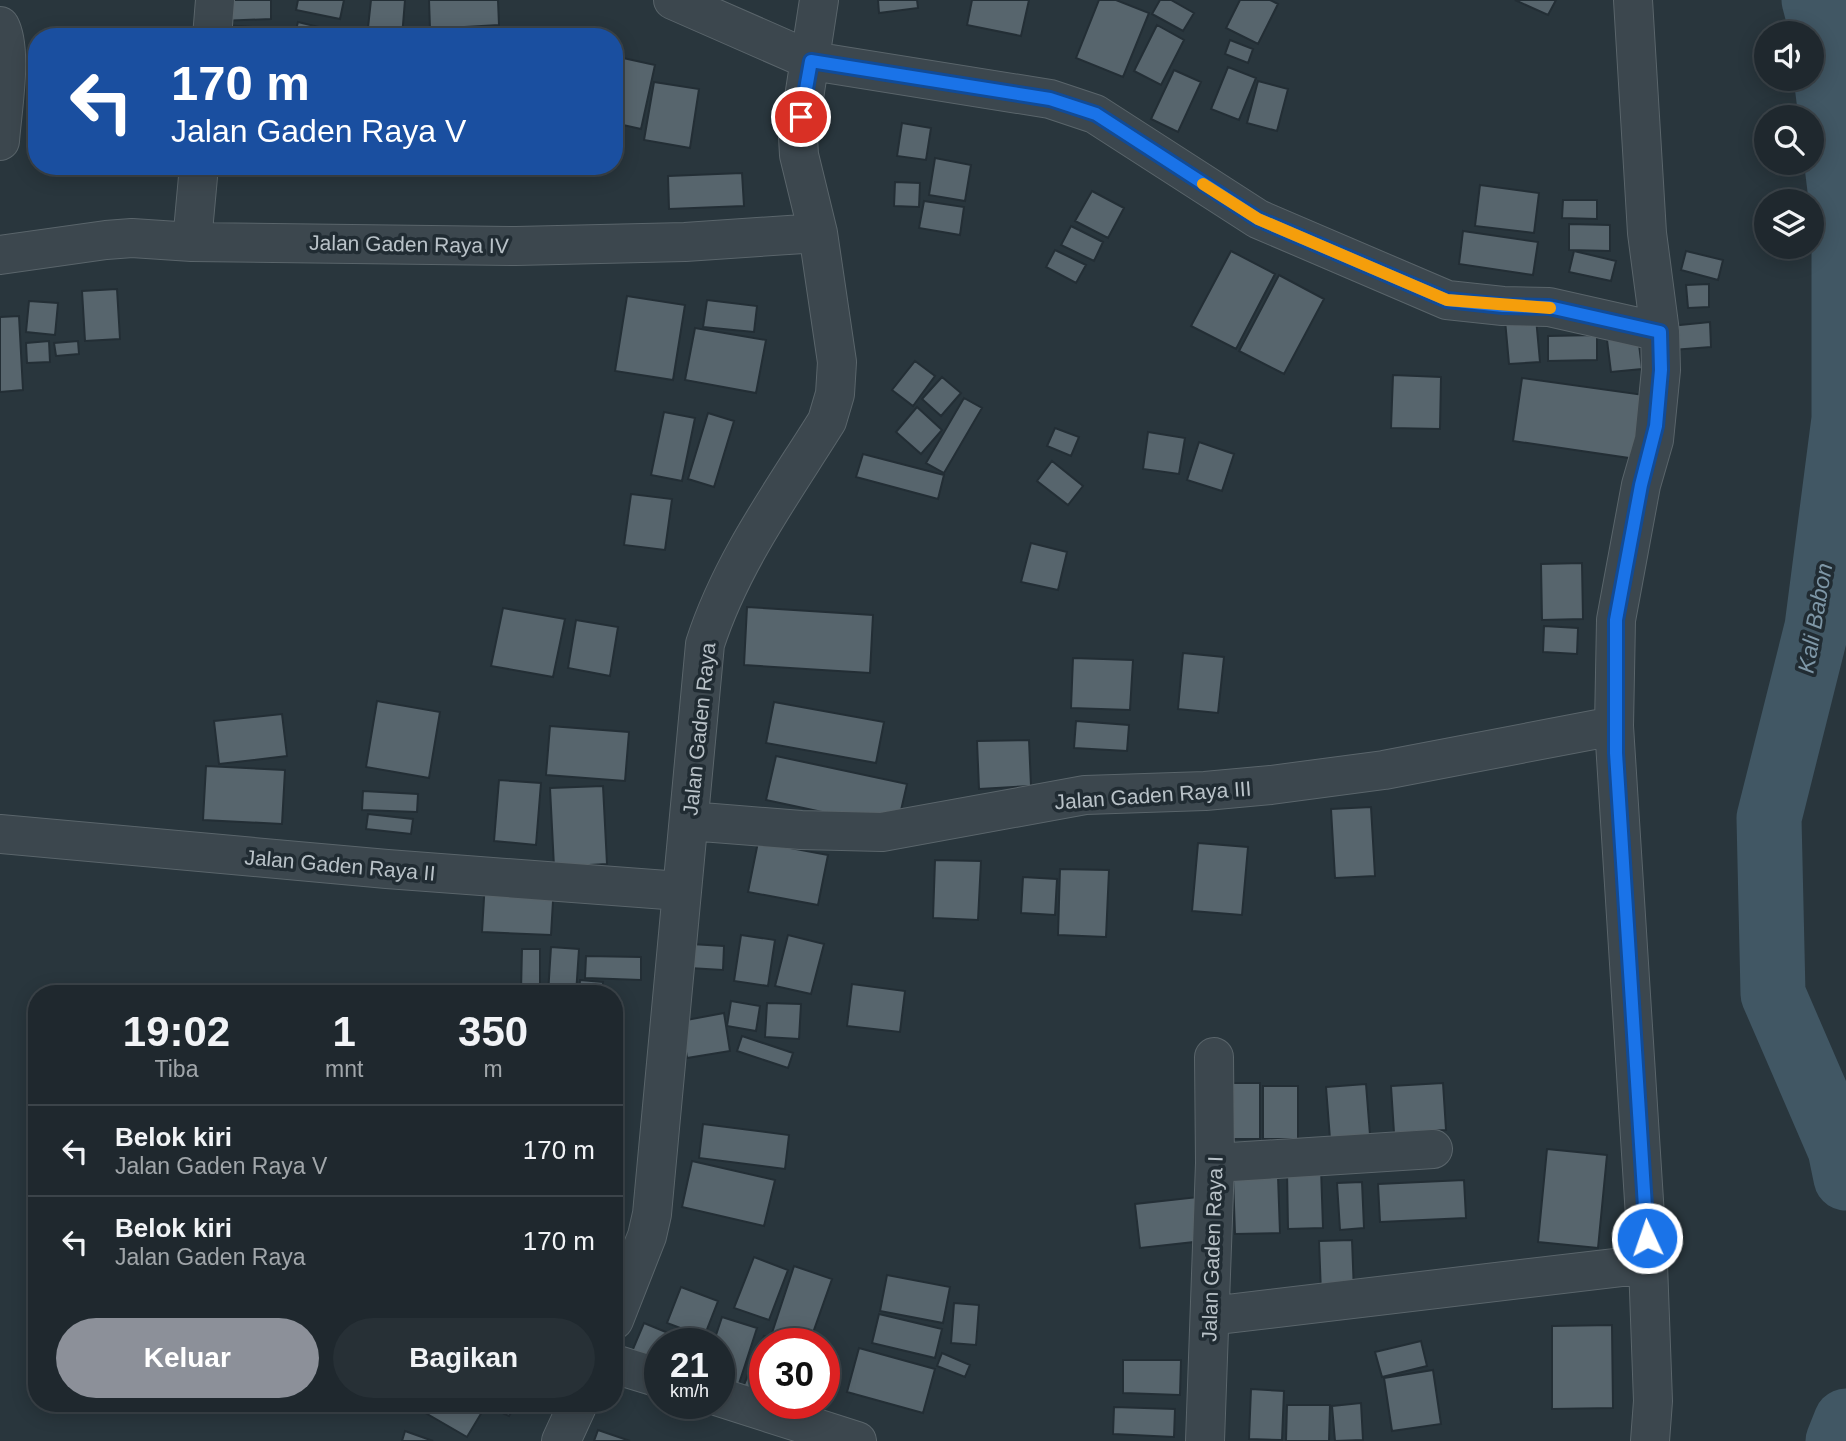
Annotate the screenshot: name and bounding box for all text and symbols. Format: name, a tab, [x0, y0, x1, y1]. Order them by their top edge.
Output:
map controls	[1754, 21, 1824, 259]
button: sound	[1754, 21, 1824, 91]
icon: left	[56, 56, 147, 147]
text: 170 m	[171, 56, 310, 110]
pin	[771, 87, 831, 147]
icon: arrive	[782, 98, 820, 136]
button: search	[1754, 105, 1824, 175]
text: Jalan Gaden Raya V	[171, 113, 466, 149]
button: layers	[1754, 189, 1824, 259]
street label: Jalan Gaden Raya IV	[309, 231, 509, 257]
water label: Kali Babon	[1793, 561, 1837, 675]
street label: Jalan Gaden Raya	[678, 641, 720, 817]
street label: Jalan Gaden Raya III	[1054, 777, 1252, 813]
street label: Jalan Gaden Raya II	[244, 845, 436, 885]
text: 19:02	[123, 1008, 230, 1055]
text: 1	[332, 1008, 356, 1055]
text: 350	[458, 1008, 528, 1055]
text: Tiba	[155, 1056, 198, 1082]
text: mnt	[325, 1056, 363, 1082]
text: m	[484, 1056, 503, 1082]
text: Belok kiri	[115, 1122, 232, 1152]
icon: left	[56, 1132, 94, 1170]
text: 170 m	[523, 1135, 595, 1165]
text: Jalan Gaden Raya V	[115, 1153, 327, 1179]
street label: Jalan Gaden Raya I	[1197, 1156, 1227, 1342]
position arrow	[1610, 1201, 1684, 1275]
text: Belok kiri	[115, 1213, 232, 1243]
icon: left	[56, 1223, 94, 1261]
text: 170 m	[523, 1226, 595, 1256]
text: Jalan Gaden Raya	[115, 1244, 306, 1270]
button: Keluar	[56, 1318, 319, 1398]
button: Bagikan	[333, 1318, 595, 1398]
speed limit sign: 30	[749, 1328, 840, 1419]
text: 21	[670, 1345, 709, 1384]
text: km/h	[670, 1381, 709, 1401]

